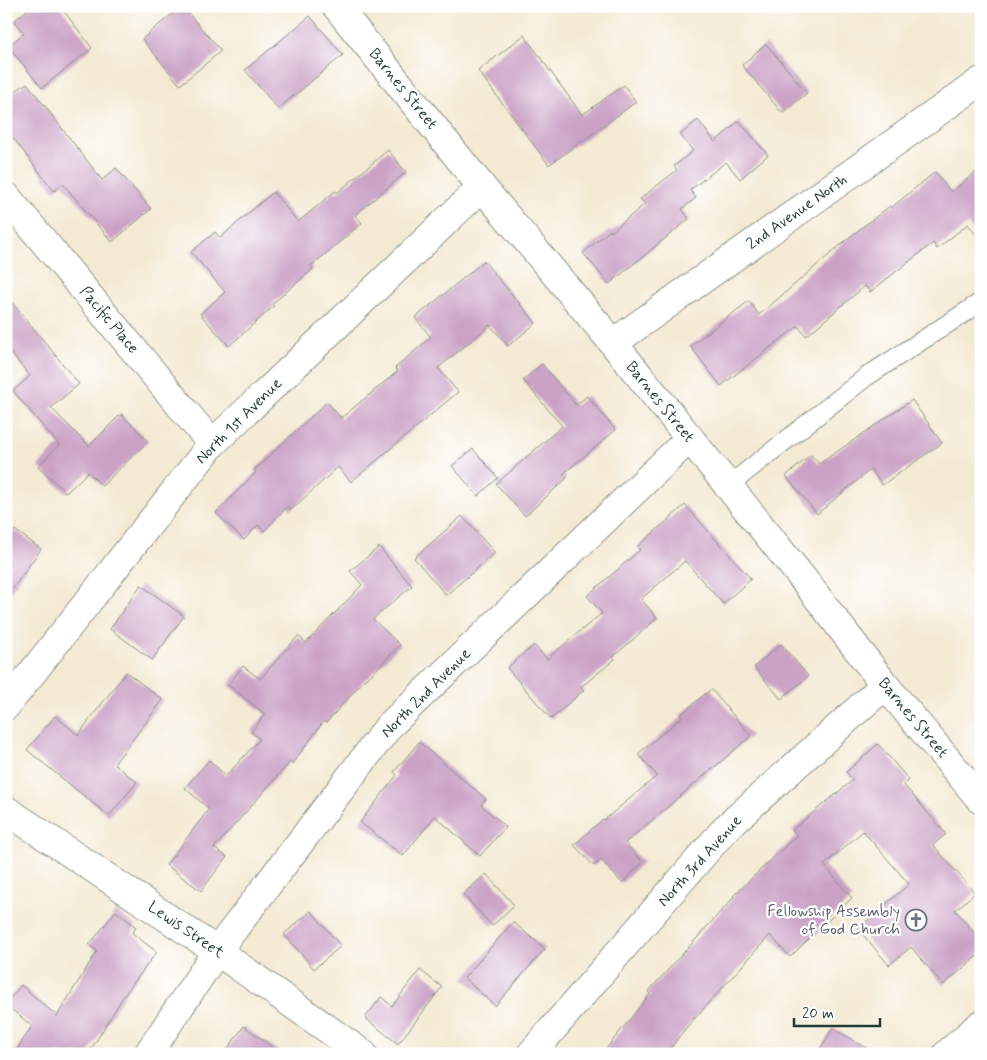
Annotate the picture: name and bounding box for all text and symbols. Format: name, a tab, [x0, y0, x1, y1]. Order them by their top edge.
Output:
street label: Barnes Street	[364, 44, 442, 134]
street label: 2nd Avenue North	[742, 169, 852, 255]
street label: Pacific Place	[75, 282, 143, 358]
street label: Barnes Street	[621, 357, 699, 447]
street label: North 1st Avenue	[191, 373, 287, 469]
street label: North 2nd Avenue	[377, 643, 476, 742]
street label: Barnes Street	[873, 673, 953, 763]
street label: North 3rd Avenue	[653, 811, 747, 911]
street label: Lewis Street	[144, 897, 229, 964]
place label: Fellowship Assembly of God Church	[767, 901, 900, 940]
church icon: Fellowship Assembly of God Church	[904, 908, 928, 932]
scale bar	[794, 995, 881, 1027]
text: 20 m	[802, 1004, 834, 1024]

